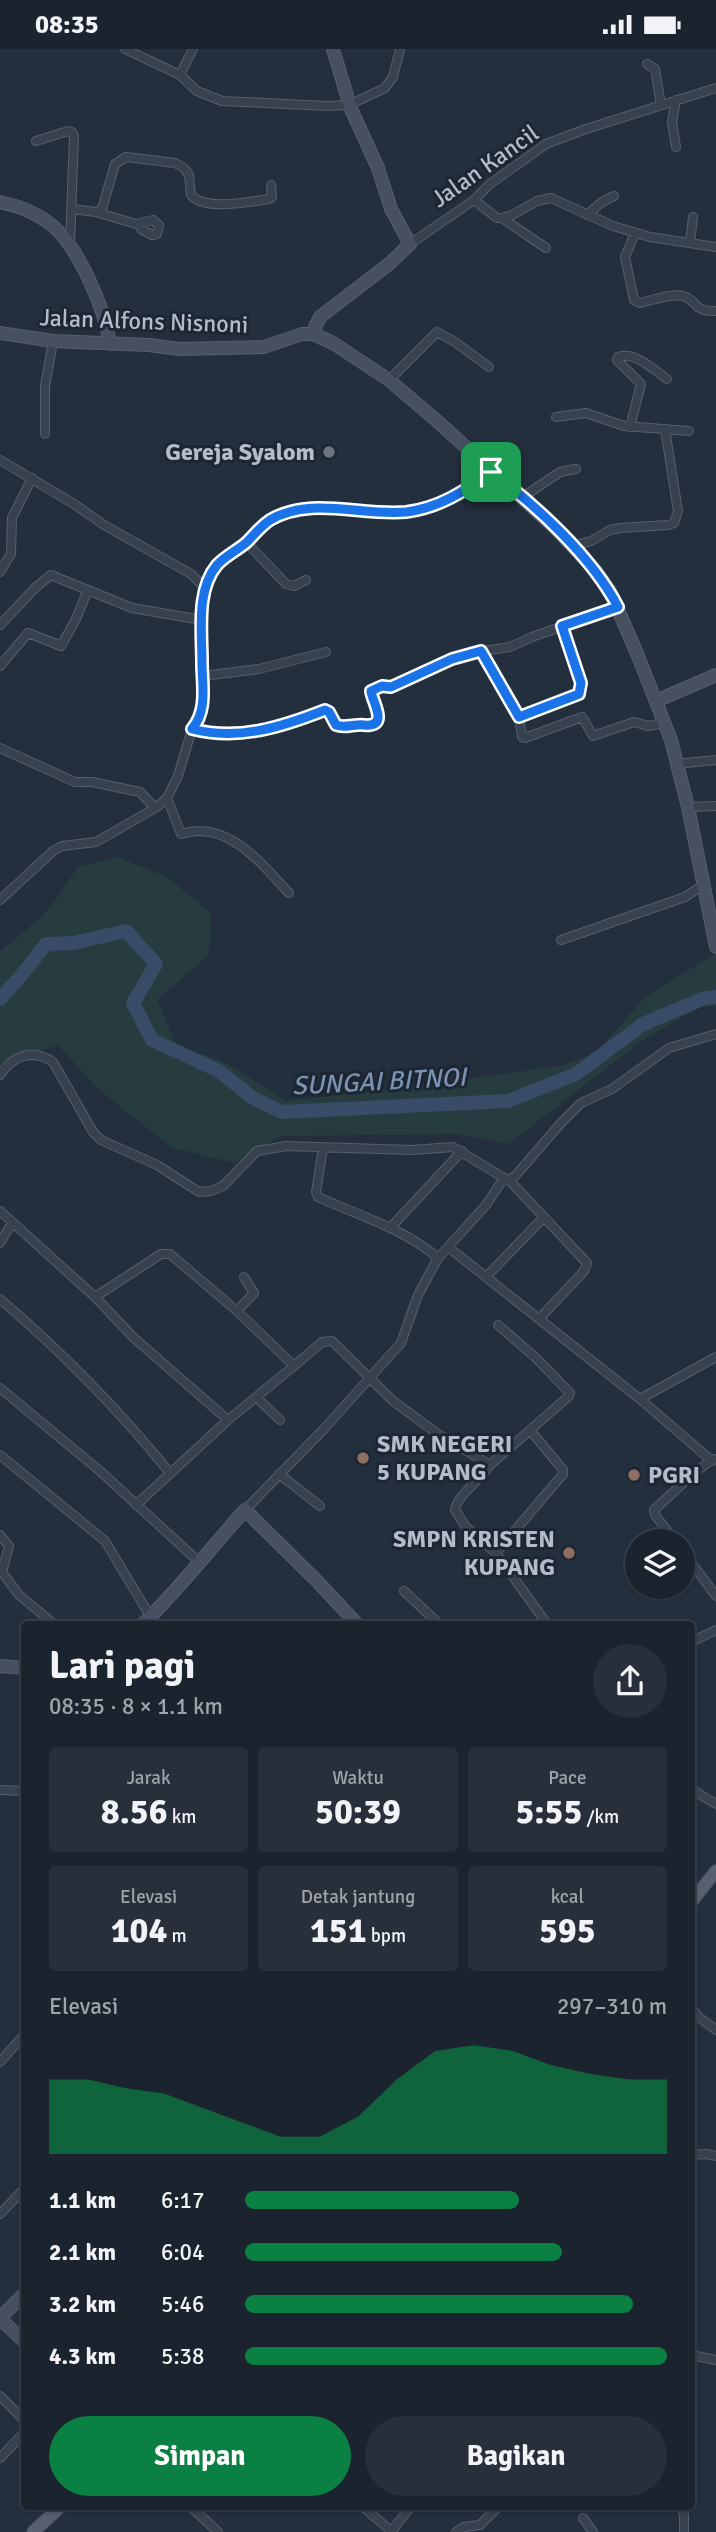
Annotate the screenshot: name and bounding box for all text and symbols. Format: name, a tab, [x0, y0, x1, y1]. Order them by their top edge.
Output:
text: 08:35	[35, 9, 99, 41]
street label: Jalan Kancil	[425, 118, 545, 214]
street label: Jalan Alfons Nisnoni	[39, 302, 249, 340]
place label: Gereja Syalom	[165, 437, 315, 467]
pin	[461, 442, 521, 502]
marker: Gereja Syalom	[321, 444, 337, 460]
icon: arrive	[472, 453, 510, 491]
water label: SUNGAI BITNOI	[291, 1061, 469, 1103]
place label: SMK NEGERI 5 KUPANG	[377, 1429, 512, 1487]
marker: SMK NEGERI 5 KUPANG	[355, 1450, 371, 1466]
place label: PGRI	[648, 1460, 700, 1490]
marker: PGRI	[626, 1467, 642, 1483]
place label: SMPN KRISTEN KUPANG	[393, 1524, 555, 1582]
map controls	[625, 1529, 695, 1599]
button: layers	[625, 1529, 695, 1599]
marker: SMPN KRISTEN KUPANG	[561, 1545, 577, 1561]
text: Lari pagi	[49, 1642, 195, 1689]
button: share	[593, 1644, 667, 1718]
text: 08:35 · 8 × 1.1 km	[49, 1692, 223, 1721]
text: Jarak	[127, 1766, 171, 1790]
text: Waktu	[332, 1766, 384, 1790]
text: Pace	[548, 1766, 586, 1790]
text: 8.56	[101, 1790, 168, 1833]
text: 50:39	[315, 1790, 401, 1833]
text: 5:55	[515, 1790, 582, 1833]
text: km	[168, 1805, 196, 1829]
text: /km	[582, 1805, 619, 1829]
text: Elevasi	[120, 1885, 177, 1909]
text: Detak jantung	[301, 1885, 415, 1909]
text: kcal	[551, 1885, 584, 1909]
text: 104	[111, 1909, 167, 1952]
text: 151	[310, 1909, 367, 1952]
text: 595	[539, 1909, 596, 1952]
text: m	[167, 1924, 187, 1948]
text: bpm	[367, 1924, 406, 1948]
text: Elevasi	[49, 1992, 118, 2021]
text: 297–310 m	[557, 1992, 667, 2021]
text: 1.1 km	[49, 2186, 116, 2215]
text: 6:17	[161, 2186, 204, 2215]
text: 2.1 km	[49, 2238, 116, 2267]
text: 6:04	[161, 2238, 204, 2267]
text: 3.2 km	[49, 2290, 116, 2319]
text: 5:46	[161, 2290, 204, 2319]
text: 4.3 km	[49, 2342, 116, 2371]
text: 5:38	[161, 2342, 204, 2371]
button: Simpan	[49, 2416, 351, 2496]
button: Bagikan	[365, 2416, 667, 2496]

